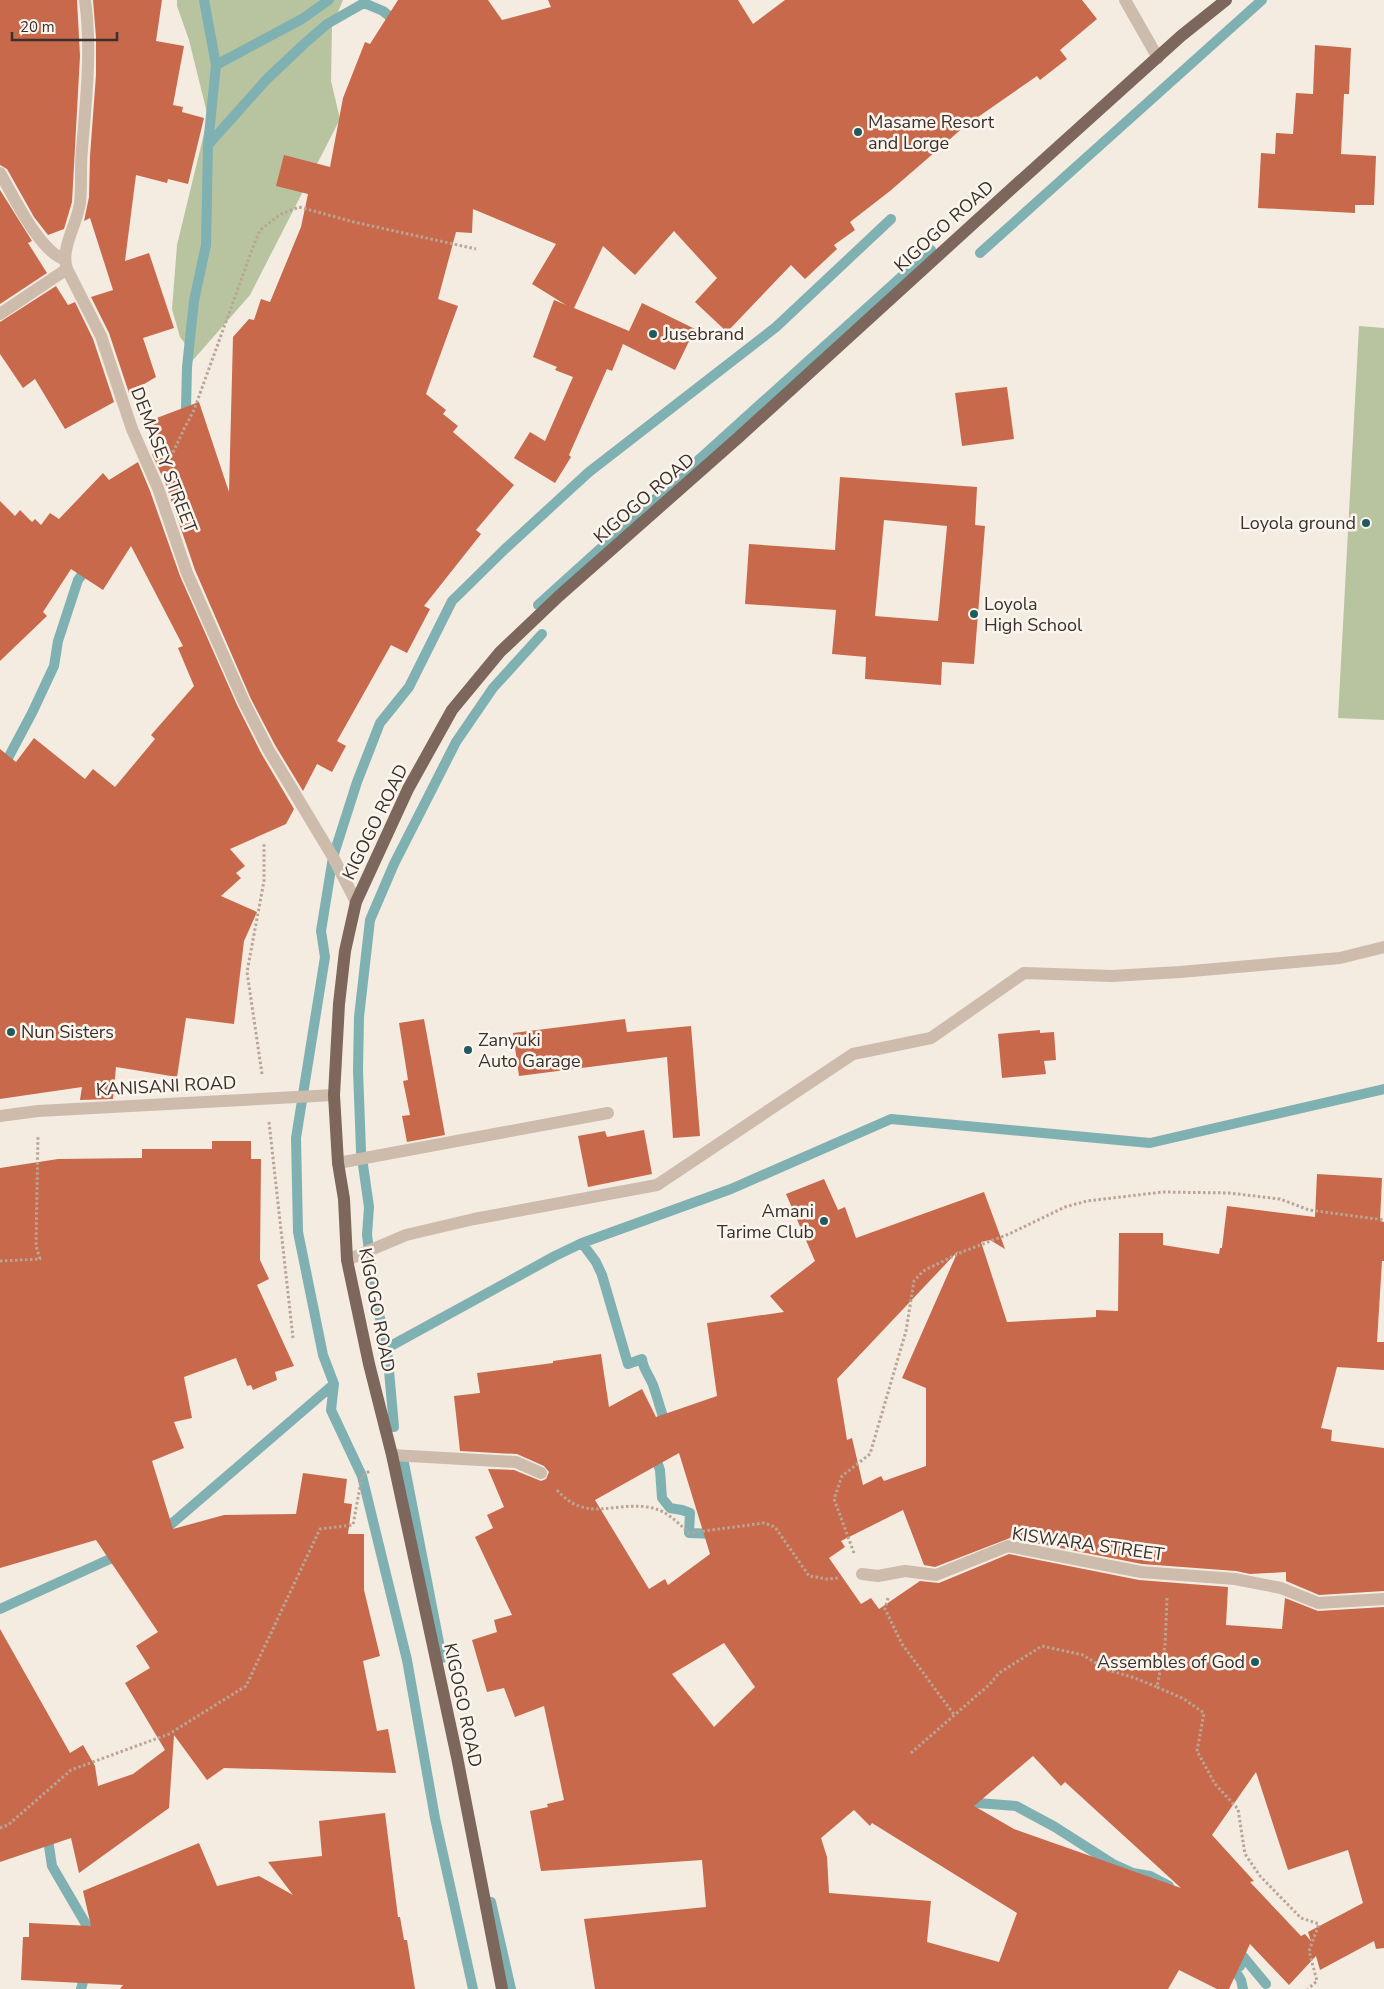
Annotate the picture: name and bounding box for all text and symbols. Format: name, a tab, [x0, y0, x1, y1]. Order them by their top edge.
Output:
scale bar	[12, 10, 118, 42]
text: 20 m	[20, 17, 55, 37]
place label: Masame Resort and Lorge	[868, 110, 995, 155]
marker: Masame Resort and Lorge	[852, 126, 864, 138]
street label: KIGOGO ROAD	[889, 175, 999, 277]
place label: Jusebrand	[662, 322, 744, 346]
marker: Jusebrand	[647, 328, 659, 340]
street label: DEMASEY STREET	[125, 384, 203, 536]
street label: KIGOGO ROAD	[588, 448, 700, 548]
place label: Loyola ground	[1240, 511, 1356, 535]
marker: Loyola ground	[1360, 517, 1372, 529]
place label: Loyola High School	[984, 592, 1083, 637]
marker: Loyola High School	[968, 608, 980, 620]
street label: KIGOGO ROAD	[337, 760, 413, 884]
place label: Nun Sisters	[21, 1020, 114, 1044]
marker: Nun Sisters	[5, 1026, 17, 1038]
place label: Zanyuki Auto Garage	[478, 1028, 581, 1073]
marker: Zanyuki Auto Garage	[462, 1044, 474, 1056]
street label: KANISANI ROAD	[95, 1070, 237, 1102]
place label: Amani Tarime Club	[717, 1199, 814, 1244]
marker: Amani Tarime Club	[818, 1215, 830, 1227]
street label: KIGOGO ROAD	[353, 1246, 401, 1374]
street label: KISWARA STREET	[1010, 1521, 1166, 1567]
street label: KIGOGO ROAD	[438, 1641, 488, 1769]
place label: Assembles of God	[1097, 1650, 1245, 1674]
marker: Assembles of God	[1249, 1656, 1261, 1668]

